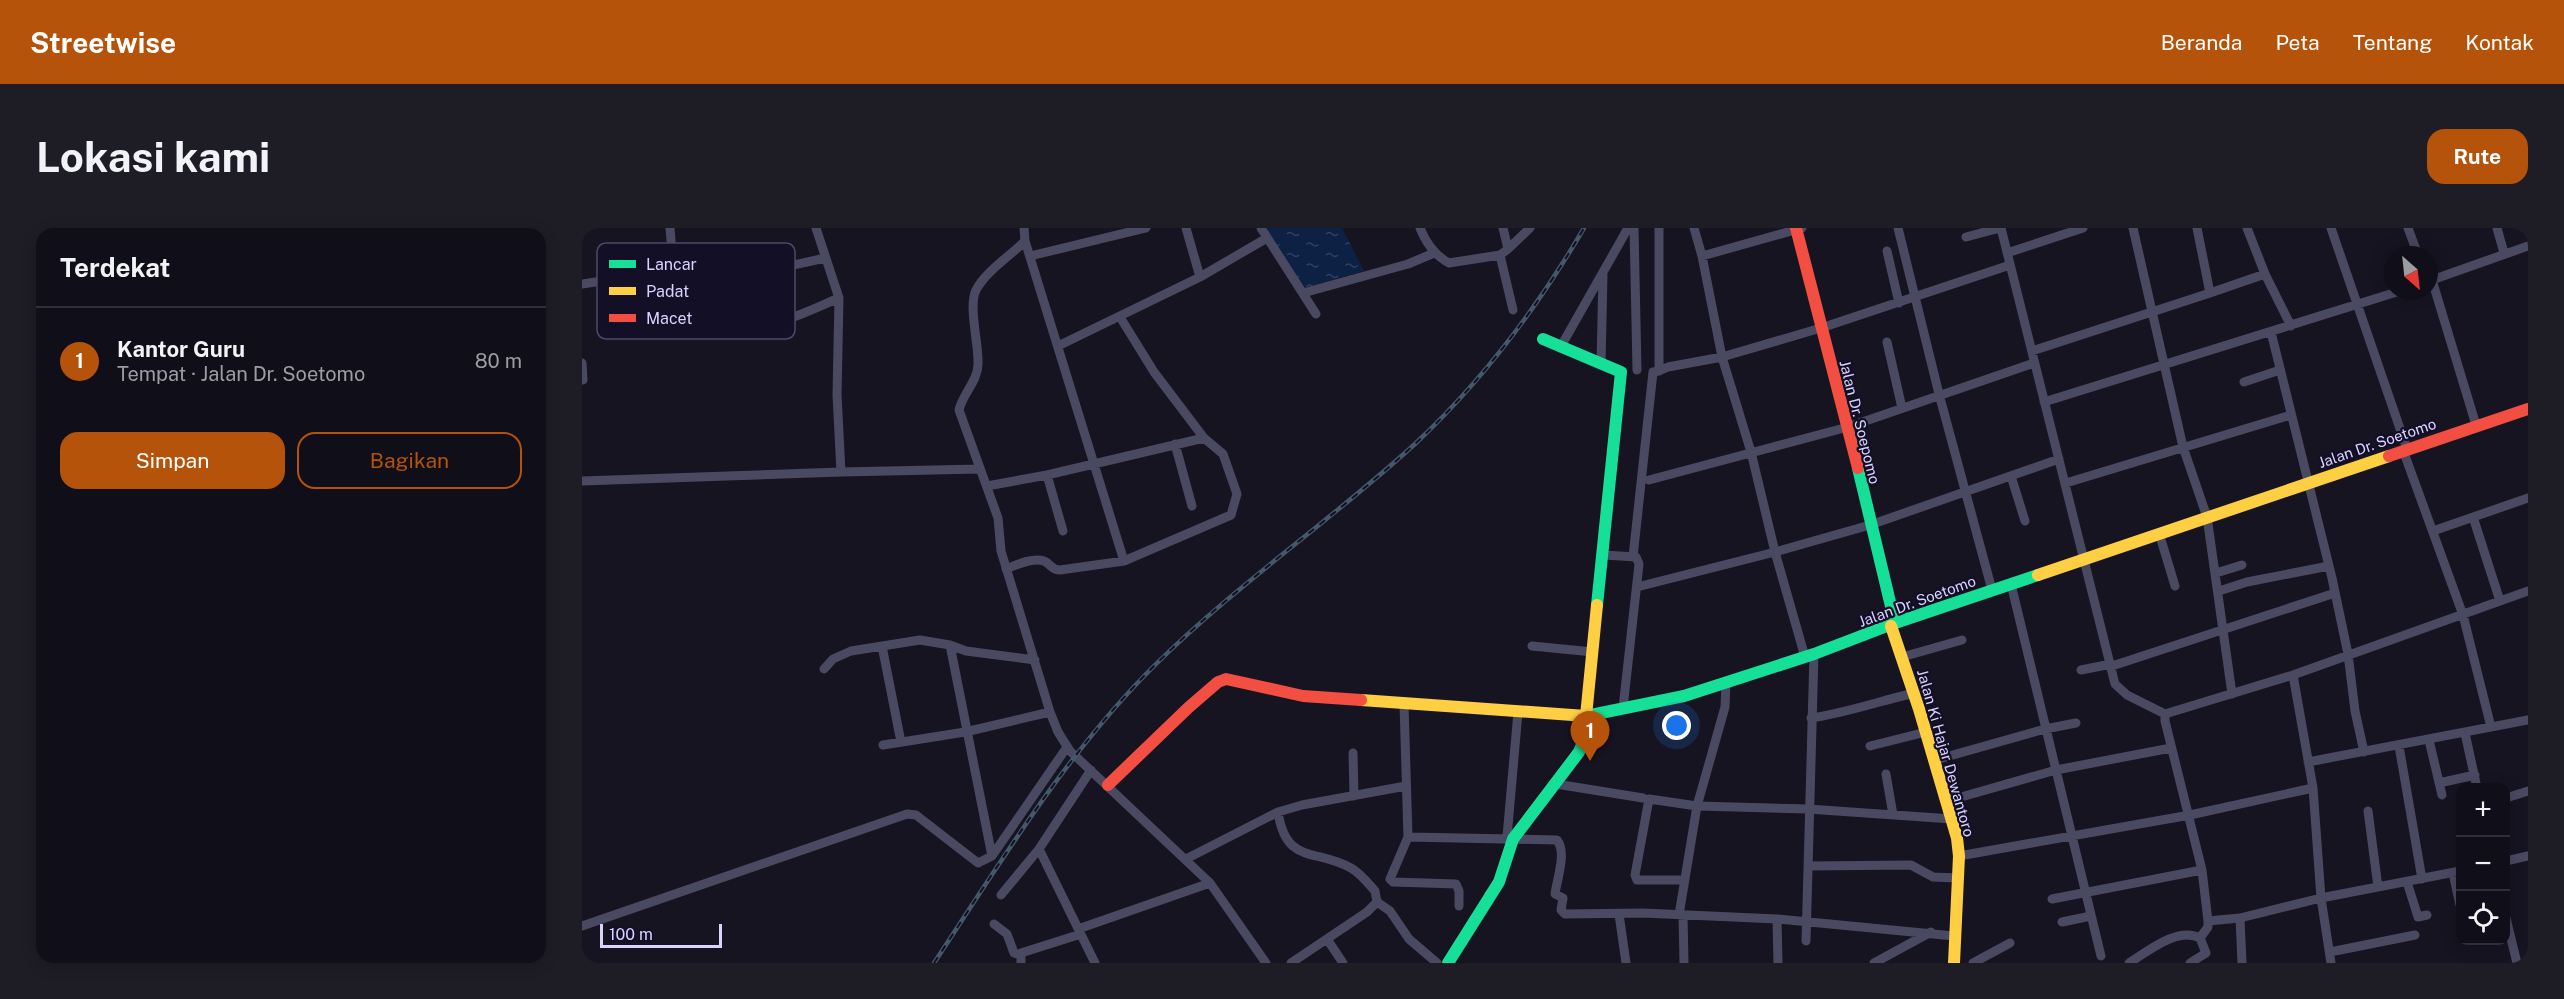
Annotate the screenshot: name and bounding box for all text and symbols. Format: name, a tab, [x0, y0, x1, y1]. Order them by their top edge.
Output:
text: Streetwise	[30, 26, 176, 59]
text: Beranda	[2161, 30, 2242, 55]
text: Peta	[2275, 30, 2320, 55]
text: Tentang	[2353, 30, 2432, 55]
text: Kontak	[2465, 30, 2534, 55]
button: Rute	[2427, 129, 2528, 184]
text: Lokasi kami	[36, 132, 270, 181]
legend	[597, 243, 795, 339]
north arrow	[2384, 246, 2438, 300]
text: Terdekat	[60, 252, 170, 283]
text: Lancar	[646, 255, 697, 274]
text: Padat	[646, 282, 689, 301]
text: Macet	[646, 309, 693, 328]
text: Kantor Guru	[117, 336, 245, 362]
text: 1	[75, 349, 84, 373]
text: 80 m	[475, 349, 522, 373]
street label: Jalan Dr. Soepomo	[1836, 358, 1884, 486]
text: Tempat · Jalan Dr. Soetomo	[117, 362, 365, 386]
street label: Jalan Dr. Soetomo	[2316, 415, 2438, 471]
button: Simpan	[60, 432, 285, 489]
button: Bagikan	[297, 432, 522, 489]
street label: Jalan Dr. Soetomo	[1856, 572, 1978, 630]
street label: Jalan Ki Hajar Dewantoro	[1914, 667, 1978, 839]
your location	[1662, 711, 1691, 740]
pin: 1	[1570, 712, 1610, 761]
map controls	[2456, 783, 2510, 945]
button: +	[2456, 783, 2510, 837]
button: −	[2456, 837, 2510, 891]
button: locate	[2456, 891, 2510, 945]
scale bar	[600, 921, 722, 948]
text: 100 m	[609, 925, 653, 944]

